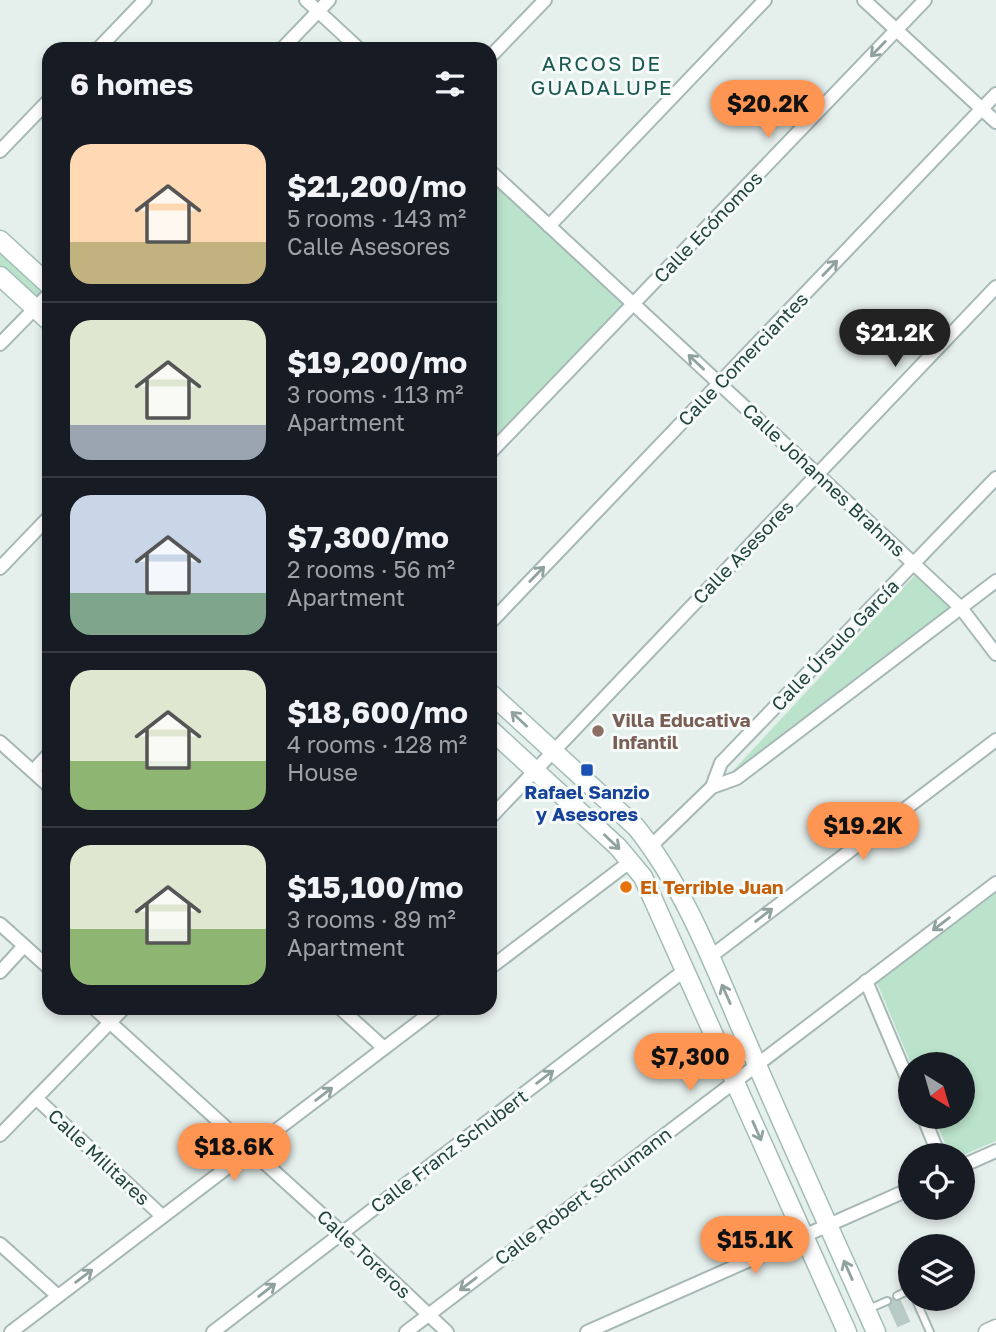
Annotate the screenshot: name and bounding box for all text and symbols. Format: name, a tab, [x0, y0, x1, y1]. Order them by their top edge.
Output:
one-way arrow	[870, 40, 887, 57]
district label: ARCOS DE GUADALUPE	[530, 50, 674, 100]
icon: filters	[431, 65, 469, 103]
text: 6 homes	[70, 66, 193, 102]
pin: $20.2K	[711, 80, 825, 140]
text: $20.2K	[727, 89, 809, 117]
street label: Calle Ecónomos	[649, 166, 767, 287]
text: $21,200/mo	[287, 168, 466, 204]
icon: home	[126, 172, 210, 256]
text: 5 rooms · 143 m²	[287, 204, 466, 232]
text: Calle Asesores	[287, 232, 450, 260]
one-way arrow	[822, 260, 839, 277]
street label: Calle Comerciantes	[673, 287, 812, 430]
pin: $21.2K	[838, 310, 952, 369]
text: $21.2K	[855, 318, 935, 346]
text: $19,200/mo	[287, 344, 467, 380]
icon: home	[126, 348, 210, 432]
one-way arrow	[688, 353, 705, 370]
text: 3 rooms · 113 m²	[287, 380, 464, 408]
street label: Calle Johannes Brahms	[738, 398, 911, 561]
text: Apartment	[287, 408, 405, 436]
street label: Calle Asesores	[688, 495, 798, 608]
text: $7,300/mo	[287, 519, 449, 555]
icon: home	[126, 523, 210, 607]
text: 2 rooms · 56 m²	[287, 555, 455, 583]
one-way arrow	[529, 566, 546, 583]
street label: Calle Úrsulo García	[766, 574, 903, 715]
text: Apartment	[287, 583, 405, 611]
text: $18,600/mo	[287, 694, 468, 730]
icon: home	[126, 698, 210, 782]
place label: Villa Educativa Infantil	[612, 708, 750, 753]
one-way arrow	[511, 711, 528, 728]
marker: Villa Educativa Infantil	[590, 723, 606, 739]
text: 4 rooms · 128 m²	[287, 730, 467, 758]
text: House	[287, 758, 358, 786]
marker: Rafael Sanzio y Asesores	[579, 762, 595, 778]
place label: Rafael Sanzio y Asesores	[524, 780, 650, 825]
pin: $19.2K	[806, 802, 920, 862]
text: $19.2K	[823, 811, 903, 839]
one-way arrow	[603, 834, 620, 851]
text: $15,100/mo	[287, 869, 464, 905]
icon: home	[126, 873, 210, 957]
place label: El Terrible Juan	[640, 875, 784, 898]
marker: El Terrible Juan	[618, 879, 634, 895]
text: 3 rooms · 89 m²	[287, 905, 456, 933]
one-way arrow	[754, 908, 773, 923]
one-way arrow	[932, 916, 951, 931]
text: Apartment	[287, 933, 405, 961]
one-way arrow	[719, 984, 732, 1006]
pin: $7,300	[633, 1034, 747, 1093]
text: $7,300	[650, 1042, 730, 1070]
north arrow	[898, 1052, 975, 1129]
map controls	[898, 1052, 975, 1311]
one-way arrow	[535, 1070, 554, 1085]
street label: Calle Franz Schubert	[366, 1084, 532, 1217]
one-way arrow	[314, 1086, 333, 1101]
street label: Calle Militares	[44, 1104, 155, 1210]
one-way arrow	[751, 1120, 764, 1141]
street label: Calle Robert Schumann	[490, 1122, 675, 1269]
pin: $18.6K	[177, 1124, 291, 1183]
text: $18.6K	[194, 1132, 274, 1160]
button: locate	[898, 1143, 975, 1220]
street label: Calle Toreros	[313, 1204, 416, 1303]
pin: $15.1K	[698, 1216, 812, 1276]
text: $15.1K	[716, 1225, 794, 1253]
button: layers	[898, 1234, 975, 1311]
one-way arrow	[841, 1260, 854, 1281]
one-way arrow	[75, 1268, 93, 1283]
one-way arrow	[459, 1277, 478, 1292]
one-way arrow	[258, 1283, 276, 1298]

